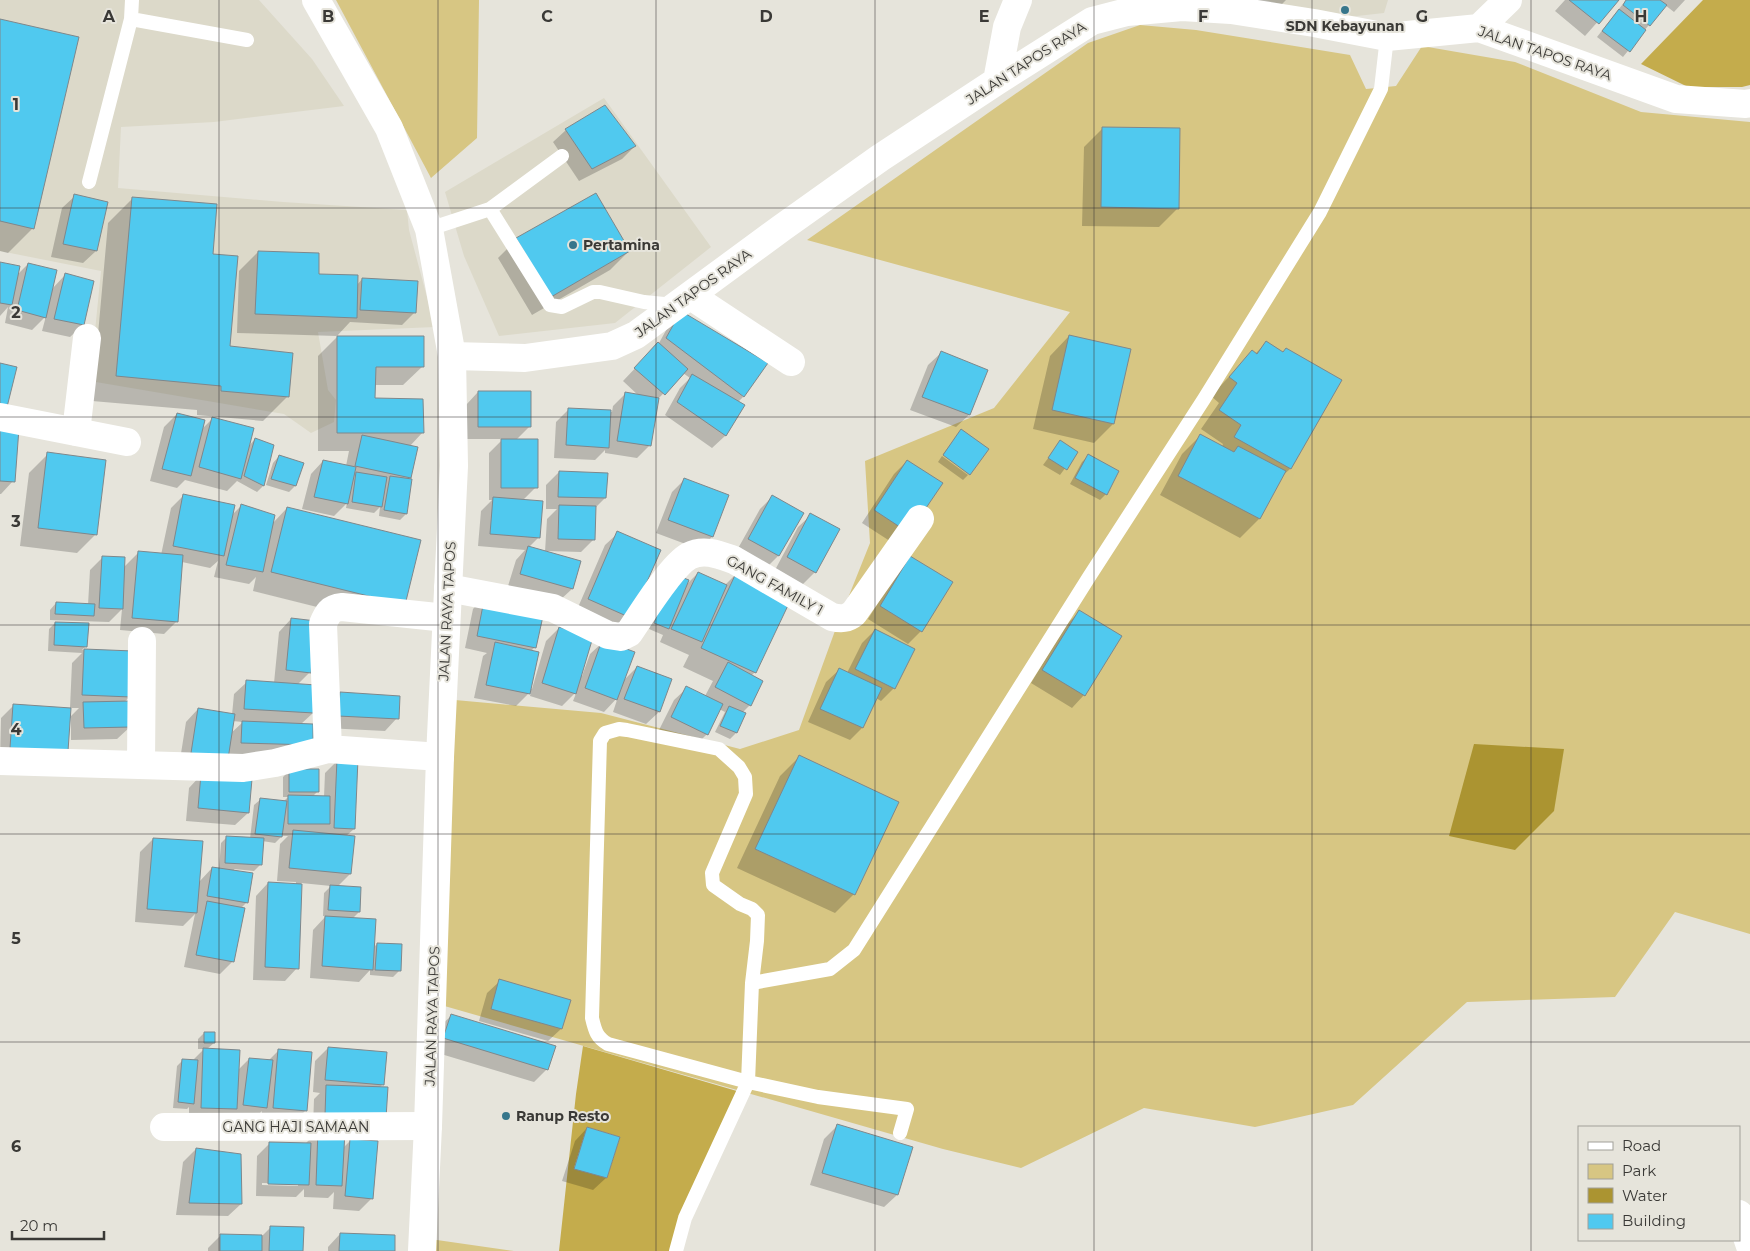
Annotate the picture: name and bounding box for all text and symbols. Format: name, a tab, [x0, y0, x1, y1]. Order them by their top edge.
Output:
marker: SDN Kebayunan	[1339, 4, 1351, 16]
text: A	[102, 7, 116, 26]
text: B	[322, 7, 334, 26]
text: C	[541, 7, 553, 26]
text: D	[759, 7, 773, 26]
text: E	[979, 7, 989, 26]
text: F	[1198, 7, 1208, 26]
text: G	[1416, 7, 1428, 26]
text: H	[1635, 7, 1647, 26]
street label: JALAN TAPOS RAYA	[962, 17, 1090, 109]
place label: SDN Kebayunan	[1286, 17, 1404, 35]
street label: JALAN TAPOS RAYA	[1475, 21, 1615, 85]
text: 1	[13, 95, 19, 114]
place label: Pertamina	[583, 236, 660, 254]
marker: Pertamina	[567, 239, 579, 251]
street label: JALAN TAPOS RAYA	[630, 244, 756, 342]
text: 2	[11, 303, 21, 322]
text: 3	[10, 512, 21, 531]
street label: JALAN RAYA TAPOS	[434, 541, 460, 682]
street label: GANG FAMILY 1	[724, 551, 826, 619]
text: 4	[10, 720, 22, 739]
text: 5	[11, 929, 21, 948]
street label: JALAN RAYA TAPOS	[421, 946, 443, 1087]
place label: Ranup Resto	[516, 1107, 609, 1125]
marker: Ranup Resto	[500, 1110, 512, 1122]
street label: GANG HAJI SAMAAN	[223, 1118, 369, 1136]
legend	[1578, 1126, 1740, 1241]
text: Road	[1622, 1136, 1661, 1155]
text: 6	[11, 1137, 21, 1156]
text: Park	[1622, 1161, 1656, 1180]
text: Water	[1622, 1186, 1668, 1205]
scale bar	[12, 1208, 105, 1240]
text: Building	[1622, 1211, 1686, 1230]
text: 20 m	[20, 1216, 58, 1235]

